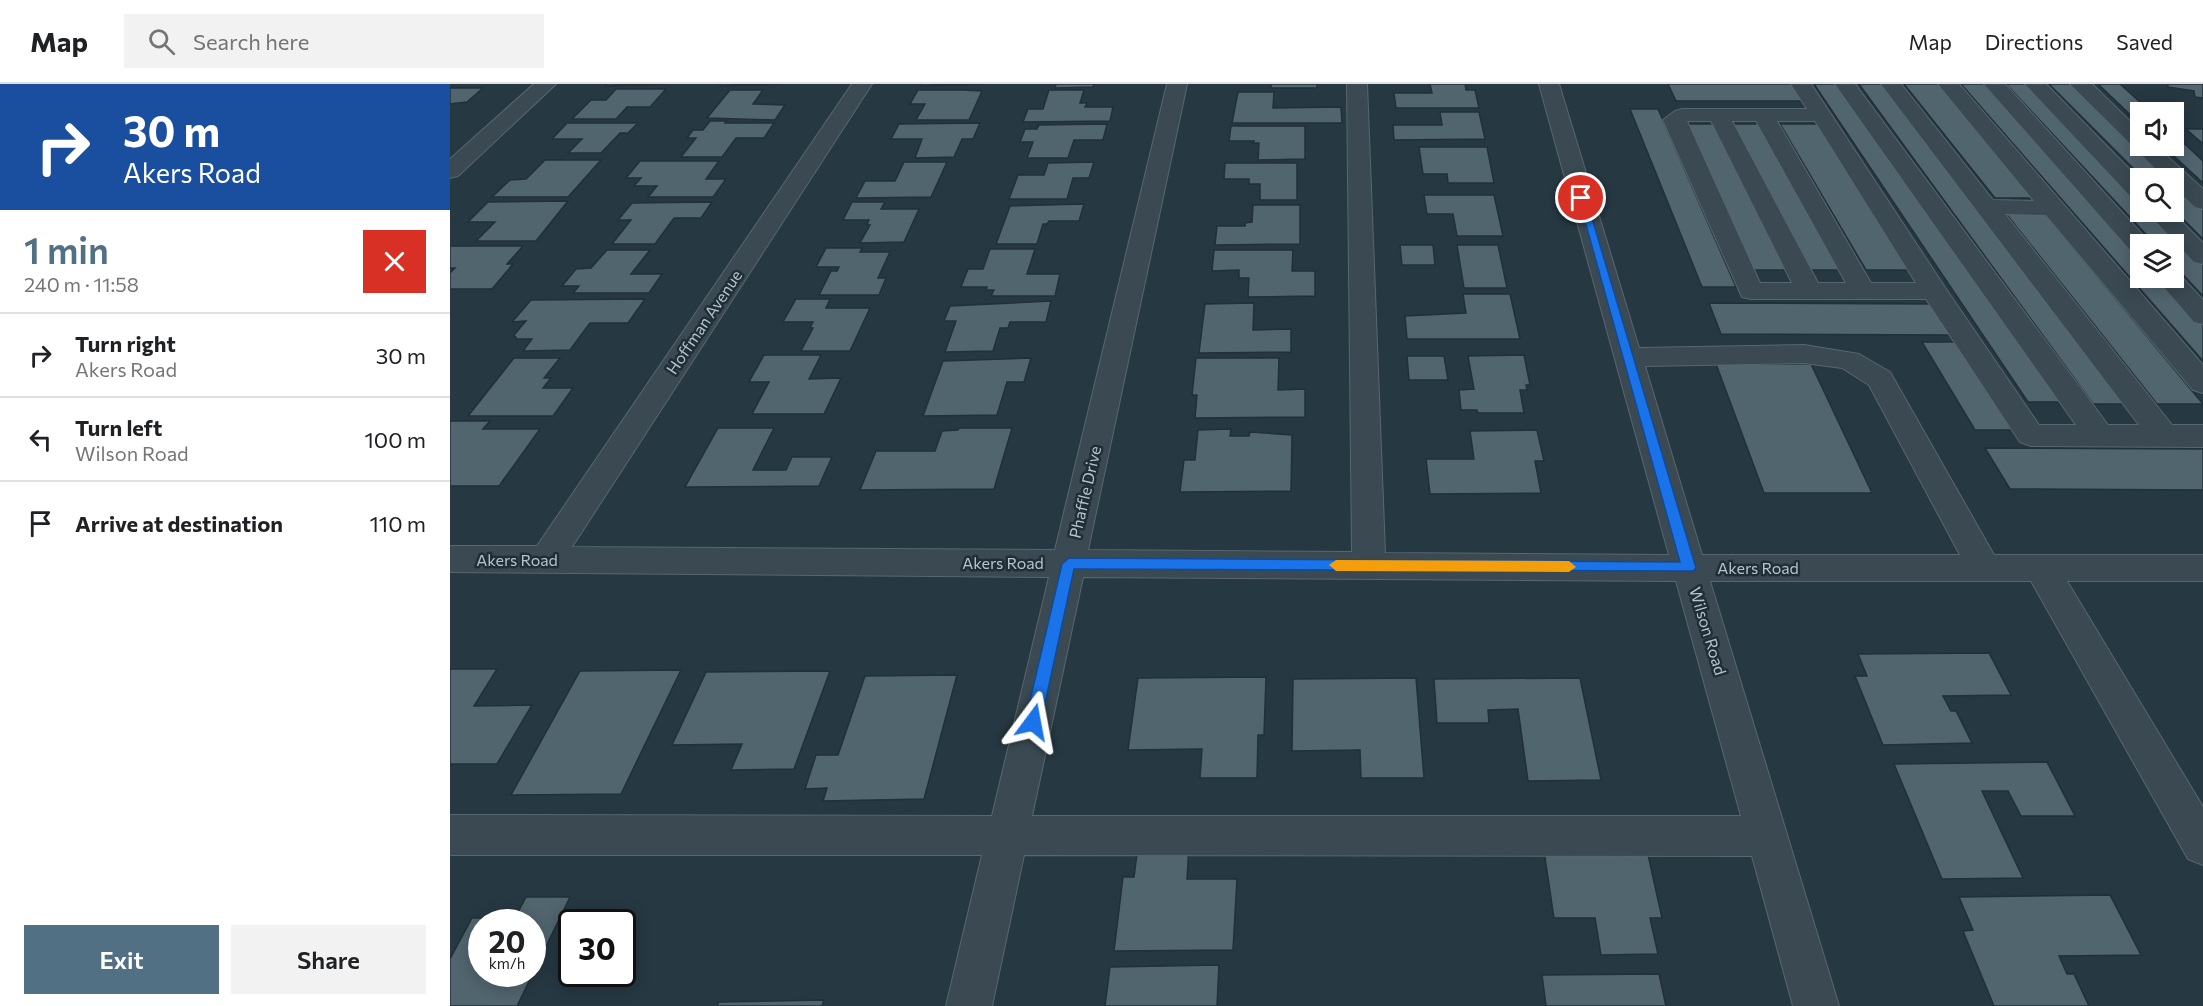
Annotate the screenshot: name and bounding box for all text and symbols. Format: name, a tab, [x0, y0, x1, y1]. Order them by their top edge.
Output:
search box	[124, 14, 544, 68]
text: Map	[30, 24, 88, 58]
icon: search	[145, 25, 178, 58]
text: Search here	[193, 28, 309, 55]
text: Map	[1909, 29, 1952, 54]
text: Directions	[1985, 29, 2083, 54]
text: Saved	[2116, 29, 2173, 54]
map controls	[2130, 102, 2184, 288]
button: sound	[2130, 102, 2184, 156]
text: 30 m	[123, 104, 220, 156]
icon: right	[24, 108, 102, 186]
text: Akers Road	[123, 156, 261, 189]
button: search	[2130, 168, 2184, 222]
pin	[1555, 172, 1606, 223]
icon: arrive	[1564, 181, 1597, 214]
text: 1 min	[24, 227, 109, 271]
button: close	[363, 230, 426, 293]
button: layers	[2130, 234, 2184, 288]
street label: Hoffman Avenue	[662, 266, 745, 377]
text: 240 m · 11:58	[24, 272, 139, 296]
text: Turn right	[75, 330, 176, 357]
icon: right	[24, 339, 57, 372]
text: 30 m	[376, 342, 426, 369]
text: Akers Road	[75, 357, 177, 381]
text: Turn left	[75, 414, 162, 441]
icon: left	[24, 423, 57, 456]
text: 100 m	[364, 426, 426, 453]
text: Wilson Road	[75, 441, 189, 465]
street label: Phaffle Drive	[1065, 444, 1104, 540]
icon: arrive	[24, 507, 57, 540]
text: Arrive at destination	[75, 510, 283, 537]
text: 110 m	[369, 510, 426, 537]
street label: Akers Road	[476, 550, 558, 569]
street label: Akers Road	[962, 553, 1044, 572]
street label: Akers Road	[1717, 558, 1799, 577]
street label: Wilson Road	[1686, 585, 1731, 677]
position arrow	[1001, 690, 1065, 754]
speed limit sign: 30	[558, 909, 636, 987]
text: 20	[489, 922, 525, 959]
button: Exit	[24, 925, 219, 994]
button: Share	[231, 925, 426, 994]
text: km/h	[489, 954, 525, 972]

